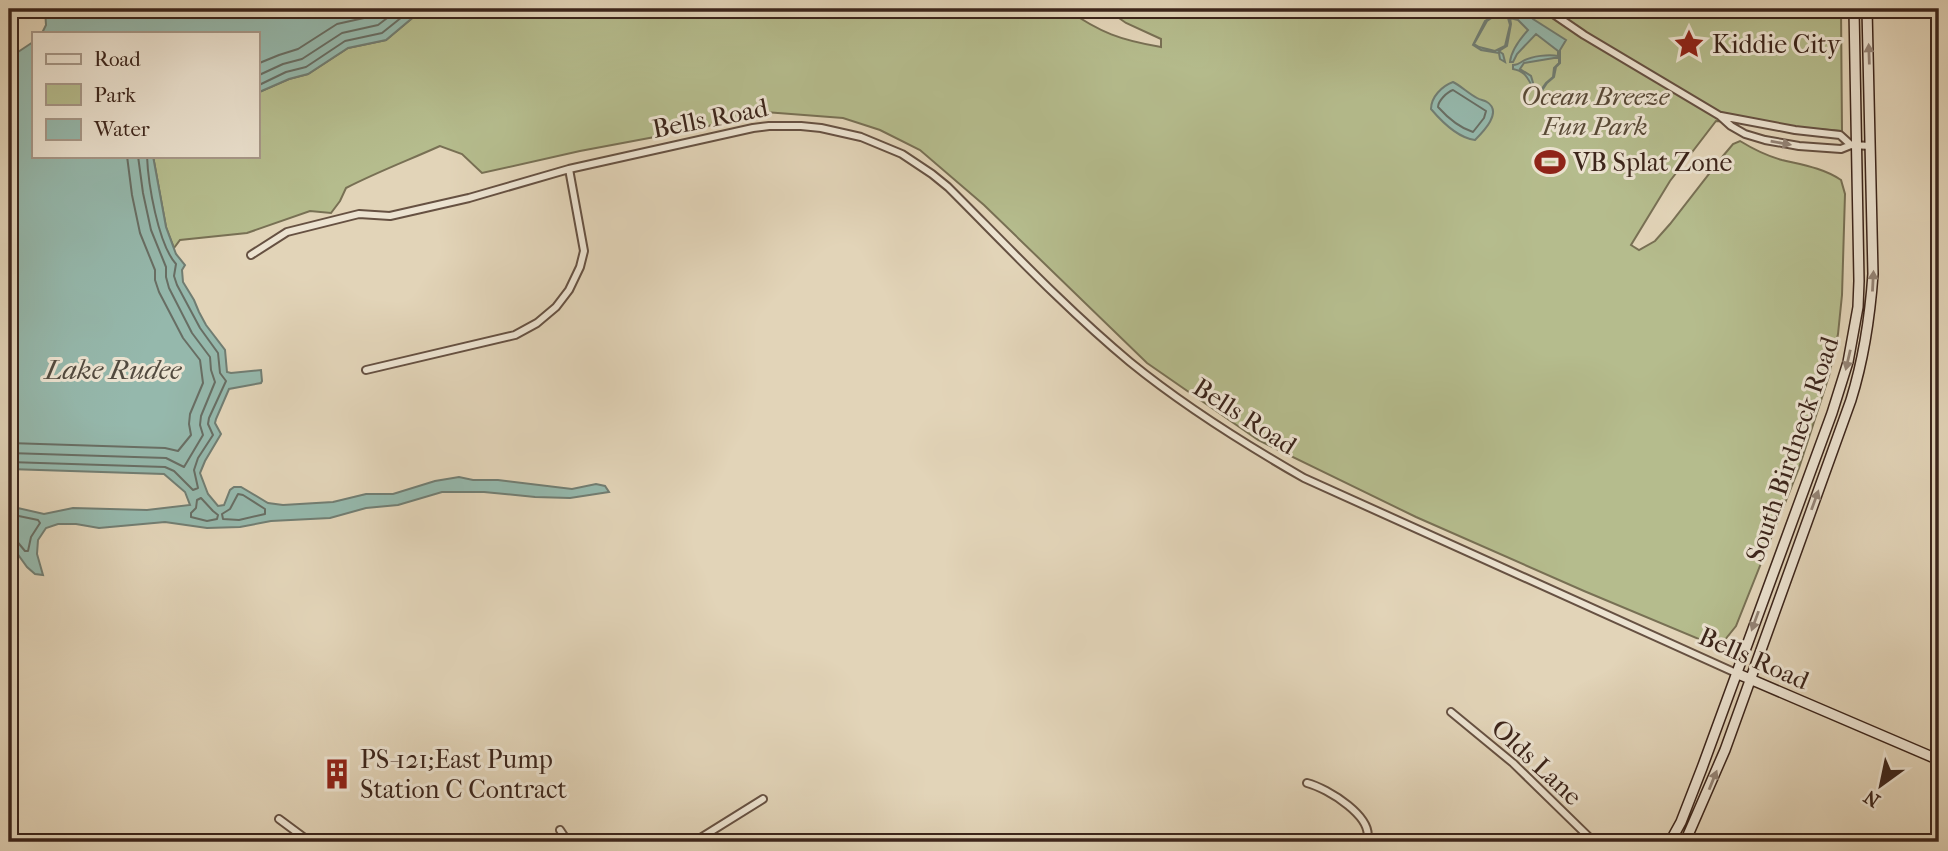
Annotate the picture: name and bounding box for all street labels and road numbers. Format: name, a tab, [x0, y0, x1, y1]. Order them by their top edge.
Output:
street label: Bells Road	[650, 92, 771, 145]
street label: South Birdneck Road	[1739, 332, 1846, 566]
street label: Bells Road	[1187, 372, 1303, 462]
street label: Bells Road	[1694, 620, 1814, 697]
street label: Olds Lane	[1485, 713, 1588, 812]

